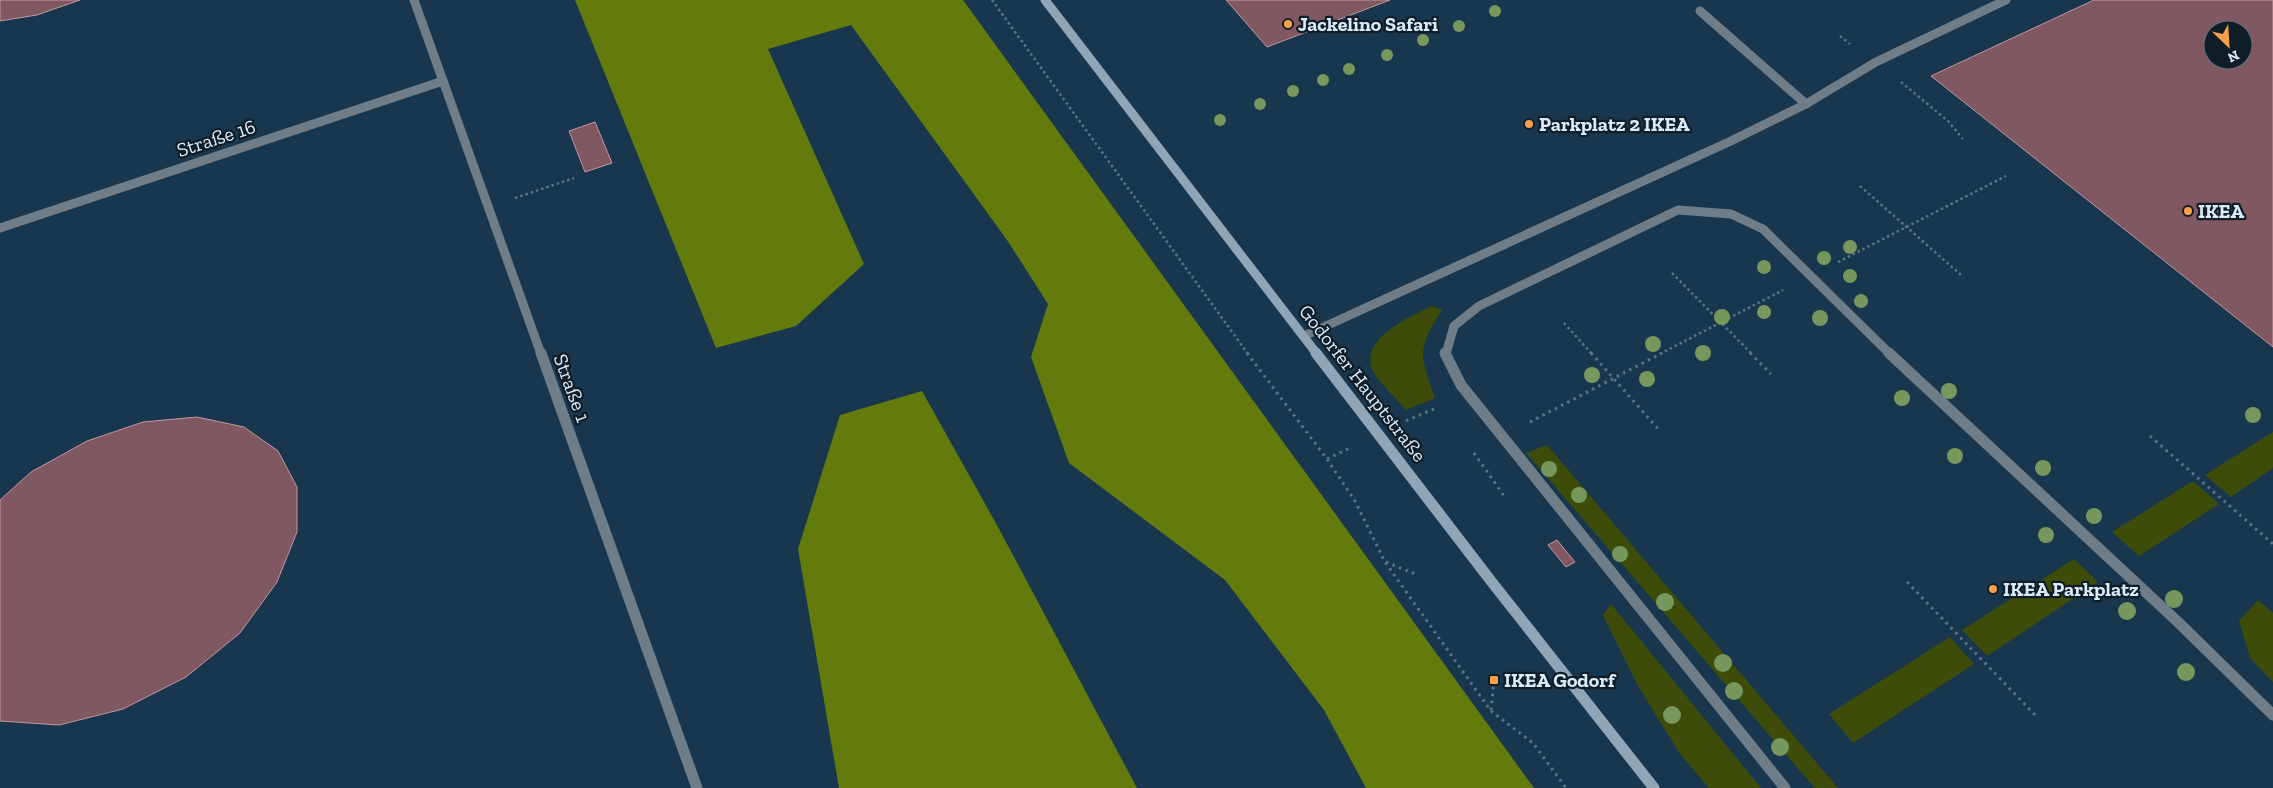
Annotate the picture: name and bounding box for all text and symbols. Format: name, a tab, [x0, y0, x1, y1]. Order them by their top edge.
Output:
place label: Jackelino Safari	[1298, 12, 1438, 36]
marker: Jackelino Safari	[1282, 18, 1294, 30]
north arrow	[2203, 20, 2253, 70]
text: N	[2225, 46, 2242, 66]
place label: Parkplatz 2 IKEA	[1539, 112, 1690, 136]
street label: Straße 16	[174, 114, 258, 162]
marker: Parkplatz 2 IKEA	[1523, 118, 1535, 130]
place label: IKEA	[2198, 199, 2244, 223]
marker: IKEA	[2182, 205, 2194, 217]
street label: Godorfer Hauptstraße	[1294, 300, 1432, 466]
street label: Straße 1	[549, 351, 595, 426]
place label: IKEA Parkplatz	[2003, 577, 2139, 601]
marker: IKEA Parkplatz	[1987, 583, 1999, 595]
place label: IKEA Godorf	[1504, 668, 1617, 692]
marker: IKEA Godorf	[1488, 674, 1500, 686]

